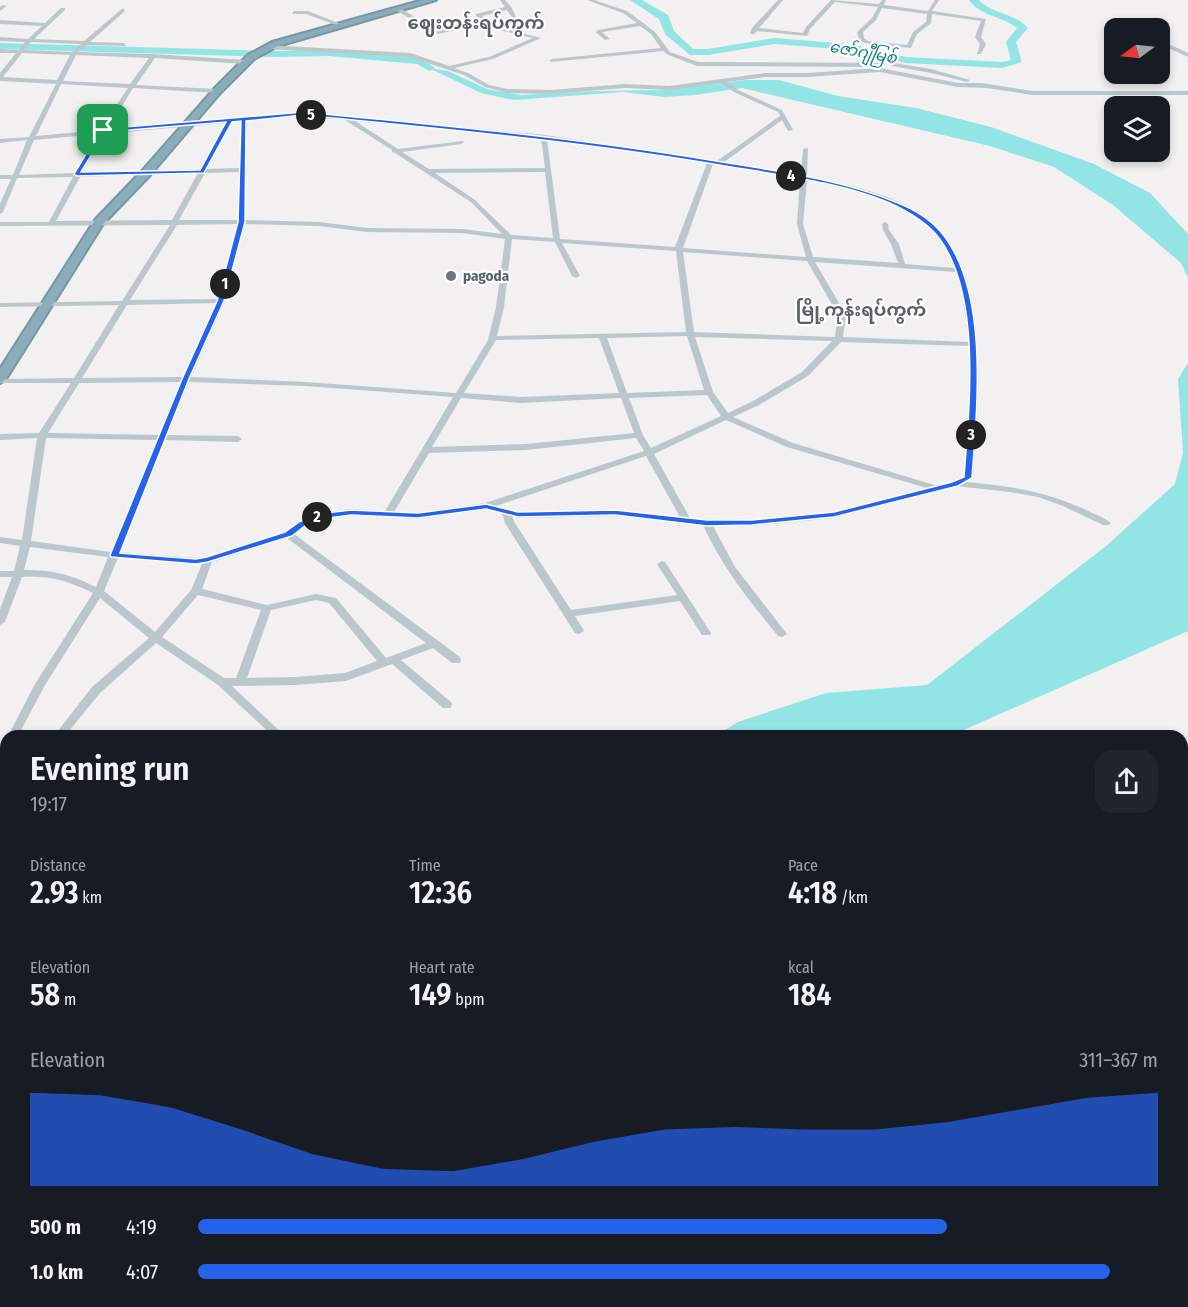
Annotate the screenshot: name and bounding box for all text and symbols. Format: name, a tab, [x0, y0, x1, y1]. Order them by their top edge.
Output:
district label: ဈေးတန်းရပ်ကွက်	[408, 11, 544, 37]
north arrow	[1104, 18, 1170, 84]
map controls	[1104, 18, 1170, 162]
water label: ဇော်ဂျီမြစ်	[827, 35, 900, 71]
button: layers	[1104, 96, 1170, 162]
pin: 5	[296, 100, 326, 130]
pin	[77, 104, 128, 155]
text: 5	[307, 105, 315, 124]
icon: arrive	[86, 113, 119, 146]
pin: 4	[776, 161, 806, 191]
text: 4	[787, 166, 795, 185]
place label: pagoda	[463, 267, 510, 285]
pin: 1	[210, 269, 240, 299]
marker: pagoda	[444, 269, 458, 283]
text: 1	[222, 274, 228, 293]
district label: မြို့ကုန်းရပ်ကွက်	[796, 298, 926, 324]
pin: 3	[956, 420, 986, 450]
text: 3	[967, 425, 975, 444]
pin: 2	[302, 502, 332, 532]
text: 2	[313, 507, 321, 526]
text: Evening run	[30, 749, 190, 789]
button: share	[1095, 750, 1158, 813]
text: 19:17	[30, 792, 67, 816]
text: Distance	[30, 856, 86, 875]
text: Time	[409, 856, 441, 875]
text: Pace	[788, 856, 818, 875]
text: 2.93	[30, 875, 79, 911]
text: 12:36	[409, 875, 472, 911]
text: 4:18	[788, 875, 837, 911]
text: km	[79, 888, 102, 907]
text: /km	[837, 888, 868, 907]
text: Elevation	[30, 958, 90, 977]
text: Heart rate	[409, 958, 475, 977]
text: kcal	[788, 958, 814, 977]
text: 58	[30, 977, 60, 1013]
text: 149	[409, 977, 451, 1013]
text: 184	[788, 977, 831, 1013]
text: m	[60, 990, 76, 1009]
text: bpm	[451, 990, 484, 1009]
text: Elevation	[30, 1048, 105, 1072]
text: 311–367 m	[1079, 1048, 1158, 1072]
text: 500 m	[30, 1215, 81, 1239]
text: 4:19	[126, 1215, 157, 1239]
text: 1.0 km	[30, 1260, 83, 1284]
text: 4:07	[126, 1260, 158, 1284]

